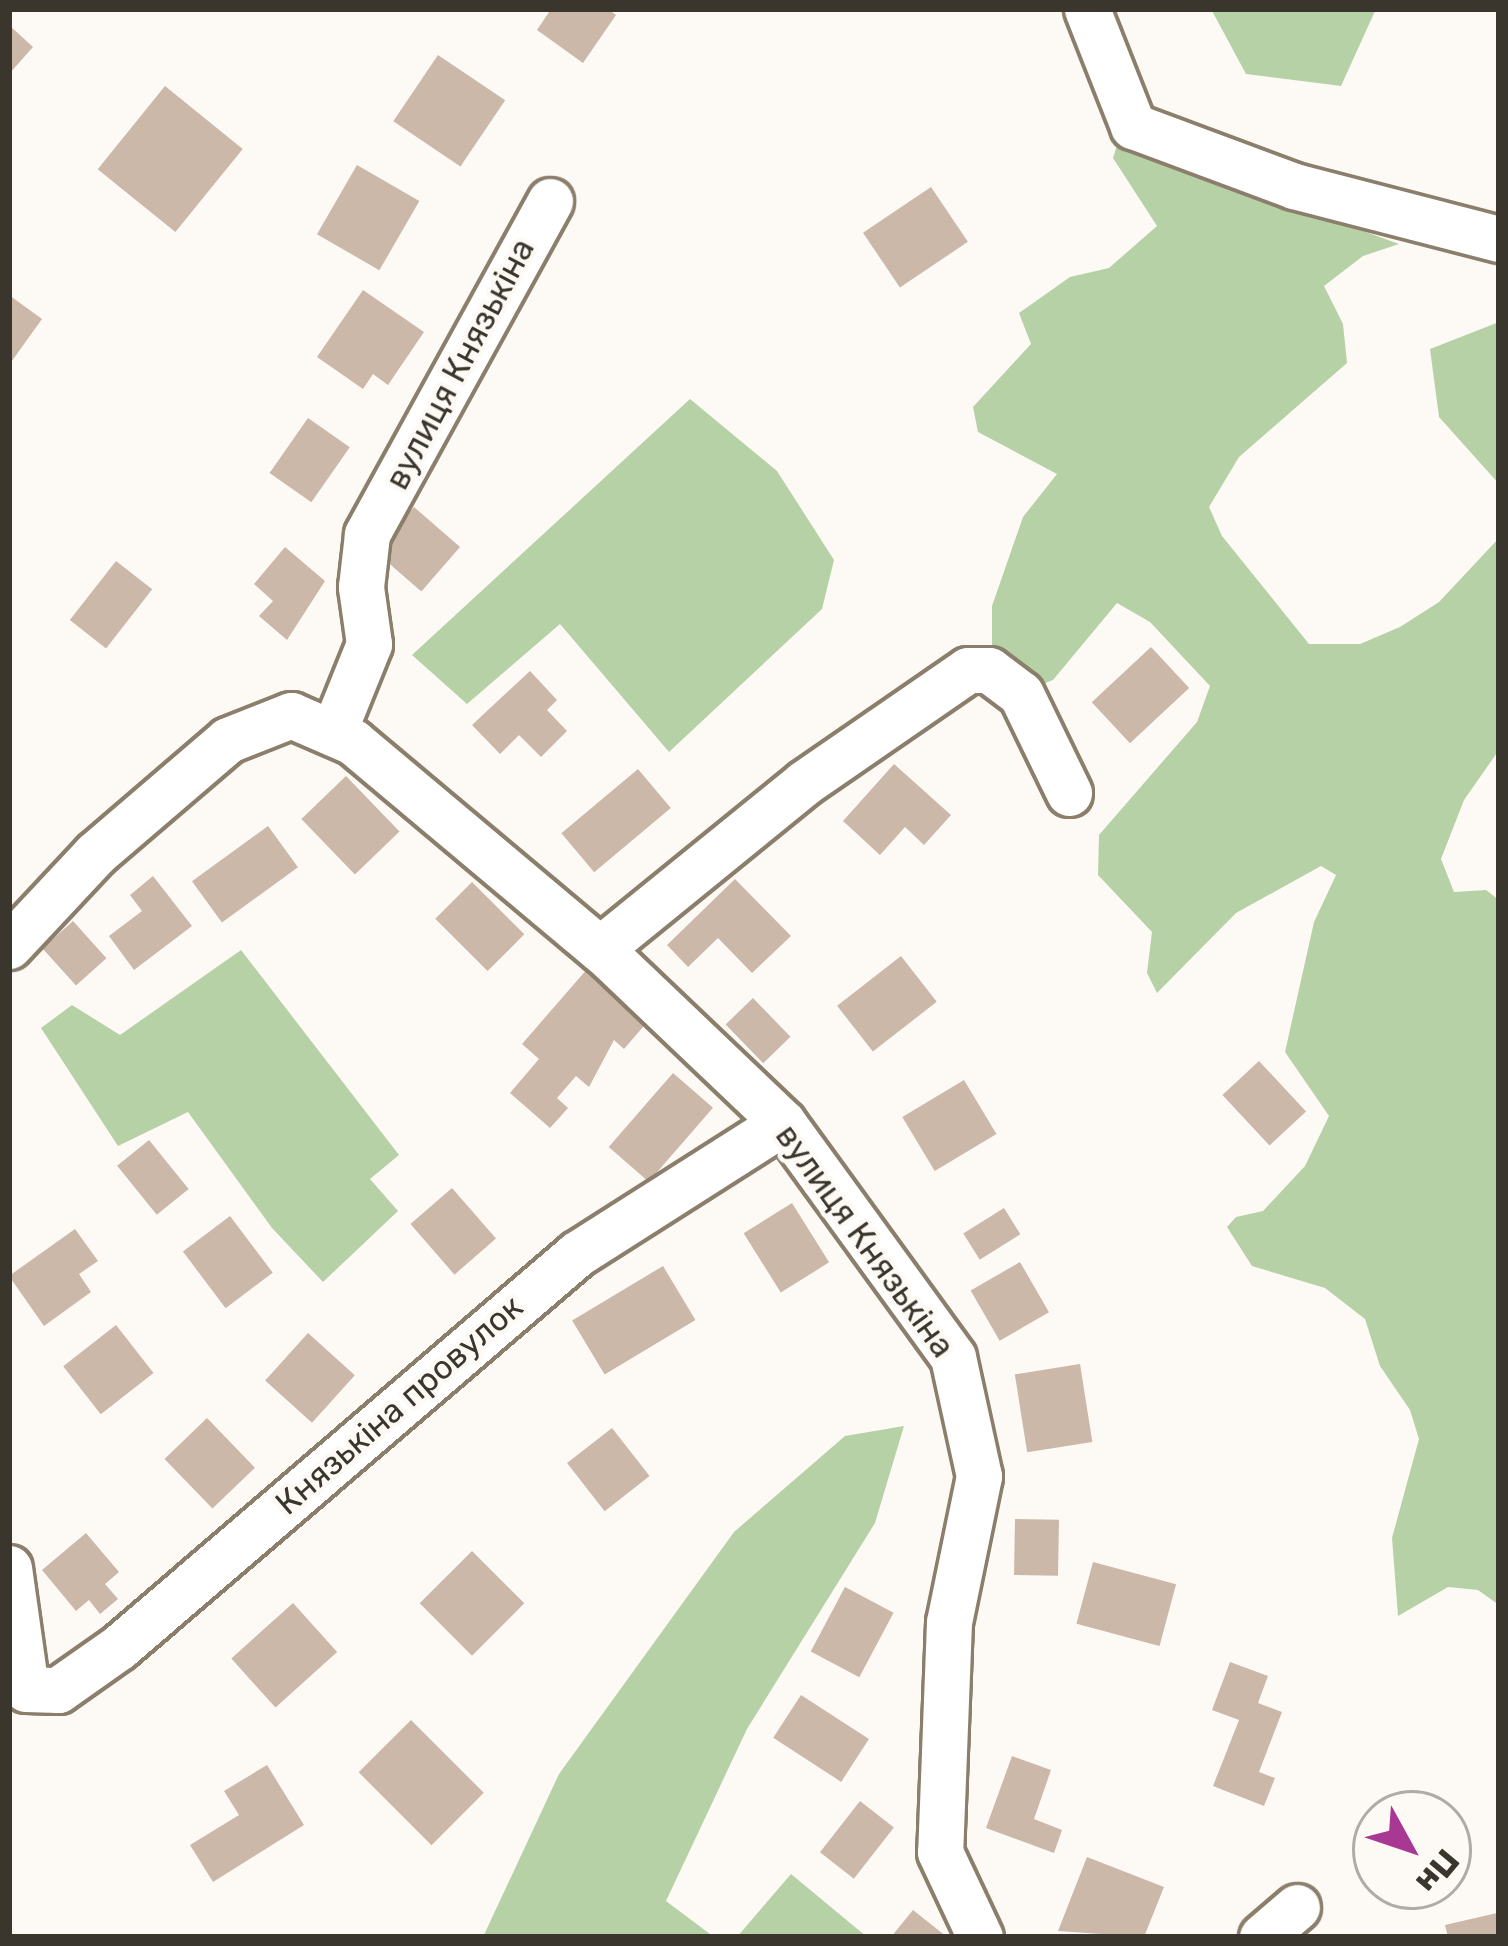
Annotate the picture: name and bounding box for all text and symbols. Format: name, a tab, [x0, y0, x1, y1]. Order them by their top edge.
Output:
street label: вулиця Князькіна	[377, 232, 543, 496]
street label: вулиця Князькіна	[767, 1117, 963, 1365]
street label: Князькіна провулок	[267, 1287, 531, 1523]
north arrow	[1352, 1790, 1472, 1910]
text: Пн	[1408, 1842, 1467, 1902]

